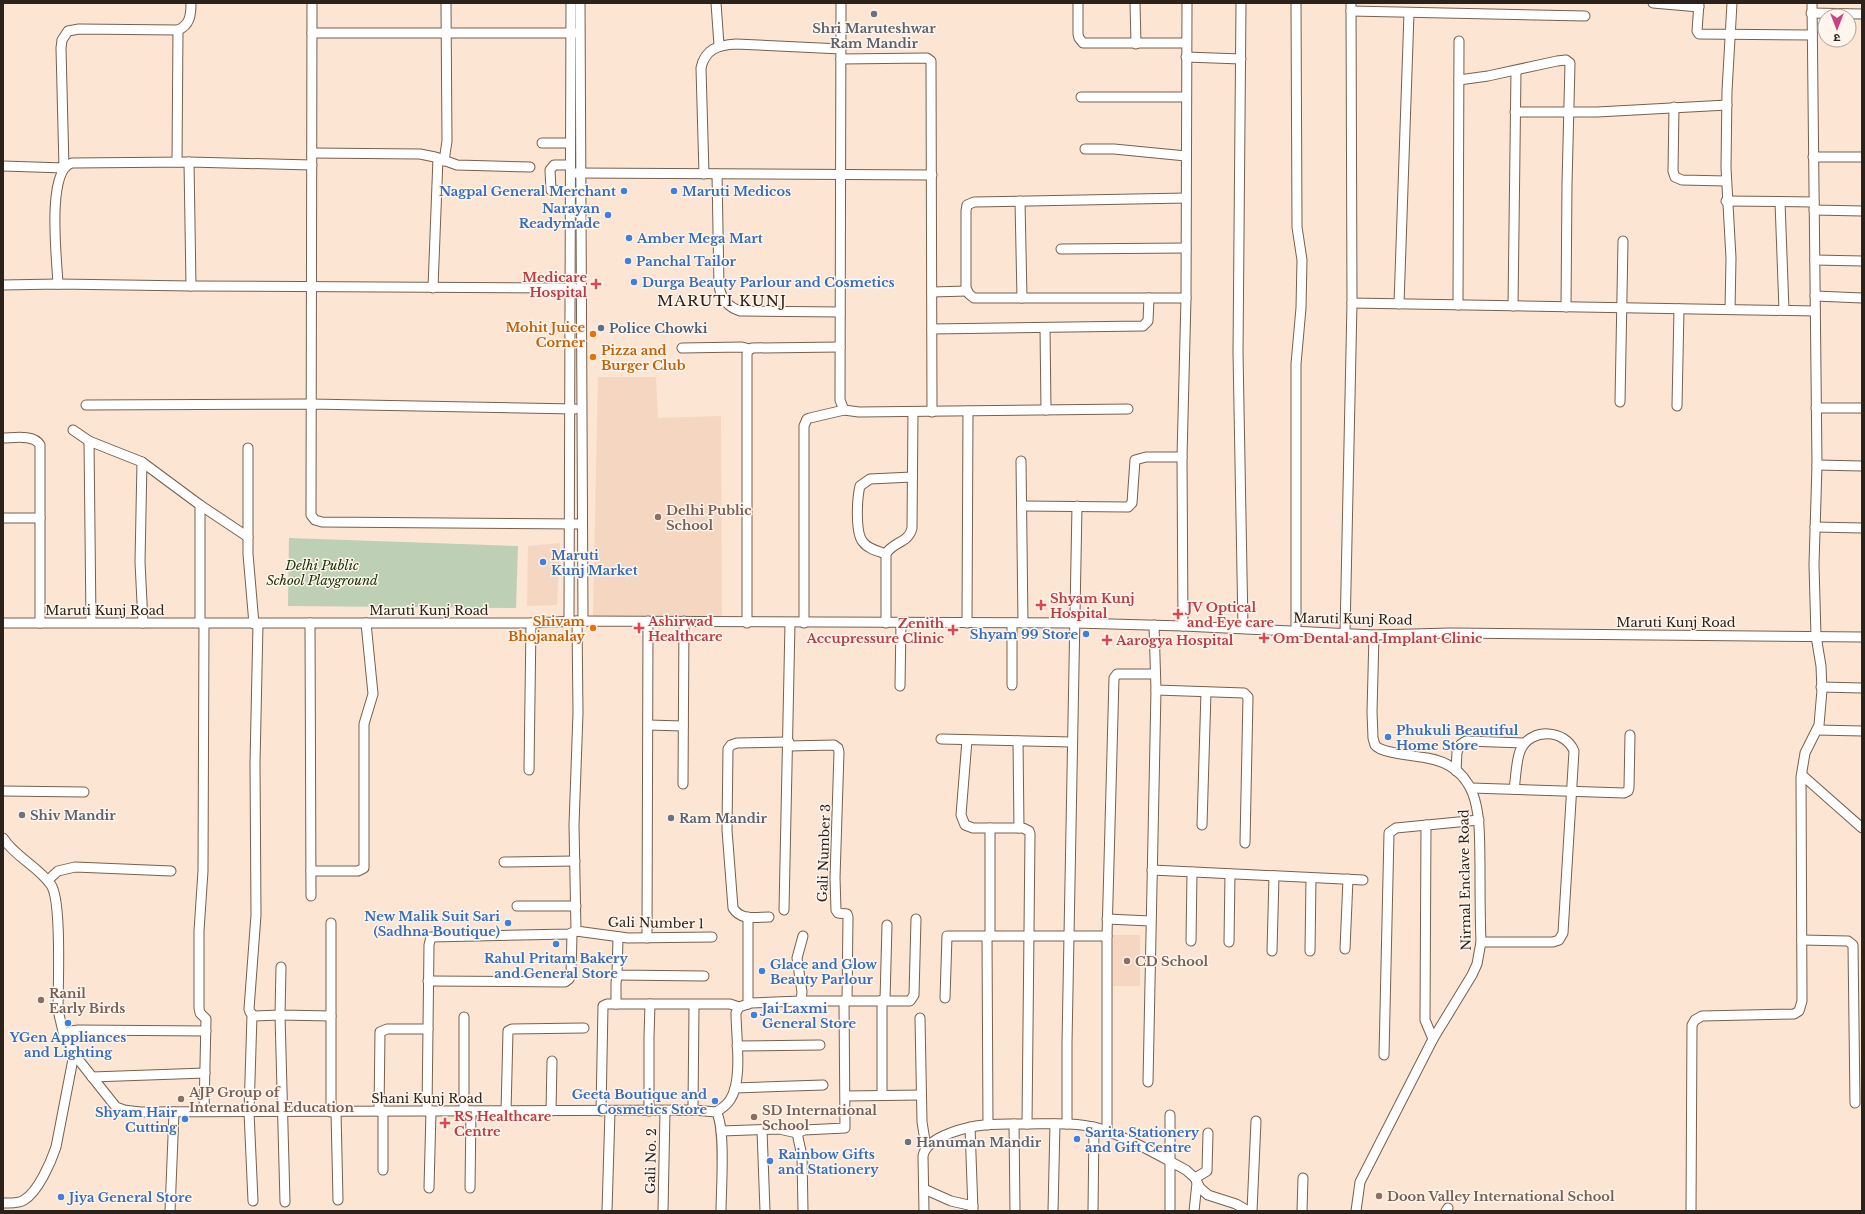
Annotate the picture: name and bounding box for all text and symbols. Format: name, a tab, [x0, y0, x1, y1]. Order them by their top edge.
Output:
north arrow	[1817, 8, 1857, 48]
marker: Shri Maruteshwar Ram Mandir	[869, 9, 879, 19]
place label: Shri Maruteshwar Ram Mandir	[812, 20, 936, 52]
text: उ	[1833, 31, 1840, 45]
place label: Nagpal General Merchant	[439, 183, 616, 200]
place label: Maruti Medicos	[682, 183, 791, 200]
marker: Nagpal General Merchant	[619, 186, 629, 196]
marker: Maruti Medicos	[669, 186, 679, 196]
place label: Narayan Readymade	[519, 200, 601, 232]
marker: Narayan Readymade	[603, 210, 613, 220]
place label: Amber Mega Mart	[636, 230, 763, 247]
marker: Amber Mega Mart	[624, 233, 634, 243]
place label: Panchal Tailor	[636, 253, 737, 270]
marker: Panchal Tailor	[623, 256, 633, 266]
place label: Medicare Hospital	[522, 269, 587, 301]
place label: Durga Beauty Parlour and Cosmetics	[642, 274, 895, 291]
marker: Durga Beauty Parlour and Cosmetics	[629, 277, 639, 287]
marker: Medicare Hospital	[590, 278, 602, 290]
district label: MARUTI KUNJ	[657, 291, 787, 310]
place label: Mohit Juice Corner	[506, 319, 586, 351]
place label: Police Chowki	[609, 320, 708, 337]
marker: Police Chowki	[596, 323, 606, 333]
marker: Mohit Juice Corner	[588, 329, 598, 339]
place label: Pizza and Burger Club	[601, 342, 686, 374]
marker: Pizza and Burger Club	[588, 352, 598, 362]
place label: Delhi Public School	[666, 502, 752, 534]
marker: Delhi Public School	[653, 512, 663, 522]
place label: Maruti Kunj Market	[551, 547, 638, 579]
park label: Delhi Public School Playground	[266, 557, 378, 589]
marker: Maruti Kunj Market	[538, 557, 548, 567]
place label: Shyam Kunj Hospital	[1050, 590, 1135, 622]
marker: Shyam Kunj Hospital	[1035, 599, 1047, 611]
place label: JV Optical and Eye care	[1184, 599, 1275, 631]
street label: Maruti Kunj Road	[45, 602, 165, 619]
street label: Maruti Kunj Road	[369, 602, 489, 619]
marker: JV Optical and Eye care	[1172, 608, 1184, 620]
street label: Maruti Kunj Road	[1293, 609, 1413, 629]
place label: Shivam Bhojanalay	[508, 613, 586, 645]
place label: Ashirwad Healthcare	[647, 613, 723, 645]
street label: Maruti Kunj Road	[1616, 614, 1736, 631]
place label: Zenith Accupressure Clinic	[805, 615, 945, 647]
marker: Ashirwad Healthcare	[633, 622, 645, 634]
marker: Shivam Bhojanalay	[588, 623, 598, 633]
marker: Zenith Accupressure Clinic	[947, 624, 959, 636]
place label: Shyam 99 Store	[970, 626, 1078, 643]
marker: Shyam 99 Store	[1081, 629, 1091, 639]
place label: Om Dental and Implant Clinic	[1273, 630, 1482, 647]
place label: Aarogya Hospital	[1115, 632, 1234, 649]
marker: Om Dental and Implant Clinic	[1258, 632, 1270, 644]
marker: Aarogya Hospital	[1101, 634, 1113, 646]
place label: Phukuli Beautiful Home Store	[1396, 722, 1519, 754]
marker: Phukuli Beautiful Home Store	[1383, 732, 1393, 742]
street label: Gali Number 3	[814, 803, 834, 903]
place label: Shiv Mandir	[30, 807, 116, 824]
street label: Nirmal Enclave Road	[1455, 809, 1475, 951]
marker: Shiv Mandir	[17, 810, 27, 820]
place label: Ram Mandir	[679, 810, 767, 827]
marker: Ram Mandir	[666, 813, 676, 823]
place label: New Malik Suit Sari (Sadhna Boutique)	[364, 908, 500, 940]
street label: Gali Number 1	[608, 914, 704, 932]
marker: New Malik Suit Sari (Sadhna Boutique)	[503, 918, 513, 928]
marker: Rahul Pritam Bakery and General Store	[551, 939, 561, 949]
place label: Rahul Pritam Bakery and General Store	[484, 950, 629, 982]
place label: CD School	[1135, 953, 1208, 970]
place label: Glace and Glow Beauty Parlour	[770, 956, 878, 988]
marker: CD School	[1122, 956, 1132, 966]
marker: Glace and Glow Beauty Parlour	[757, 966, 767, 976]
place label: Ranil Early Birds	[49, 985, 125, 1017]
marker: Ranil Early Birds	[36, 995, 46, 1005]
place label: Jai Laxmi General Store	[759, 1000, 857, 1032]
marker: Jai Laxmi General Store	[749, 1010, 759, 1020]
marker: YGen Appliances and Lighting	[63, 1018, 73, 1028]
place label: YGen Appliances and Lighting	[9, 1029, 126, 1061]
place label: AJP Group of International Education	[188, 1084, 354, 1116]
place label: Geeta Boutique and Cosmetics Store	[572, 1086, 707, 1118]
street label: Shani Kunj Road	[371, 1090, 483, 1107]
marker: AJP Group of International Education	[176, 1094, 186, 1104]
marker: Geeta Boutique and Cosmetics Store	[710, 1096, 720, 1106]
place label: SD International School	[762, 1102, 877, 1134]
place label: Shyam Hair Cutting	[95, 1104, 178, 1136]
place label: RS Healthcare Centre	[454, 1108, 552, 1140]
marker: SD International School	[749, 1112, 759, 1122]
marker: Shyam Hair Cutting	[180, 1114, 190, 1124]
marker: RS Healthcare Centre	[439, 1117, 451, 1129]
place label: Sarita Stationery and Gift Centre	[1085, 1124, 1200, 1156]
street label: Gali No. 2	[642, 1128, 660, 1194]
place label: Hanuman Mandir	[916, 1134, 1042, 1151]
marker: Sarita Stationery and Gift Centre	[1072, 1134, 1082, 1144]
marker: Hanuman Mandir	[903, 1137, 913, 1147]
place label: Rainbow Gifts and Stationery	[778, 1146, 879, 1178]
marker: Rainbow Gifts and Stationery	[765, 1156, 775, 1166]
place label: Doon Valley International School	[1387, 1188, 1615, 1205]
place label: Jiya General Store	[66, 1189, 192, 1206]
marker: Doon Valley International School	[1374, 1191, 1384, 1201]
marker: Jiya General Store	[56, 1192, 66, 1202]

